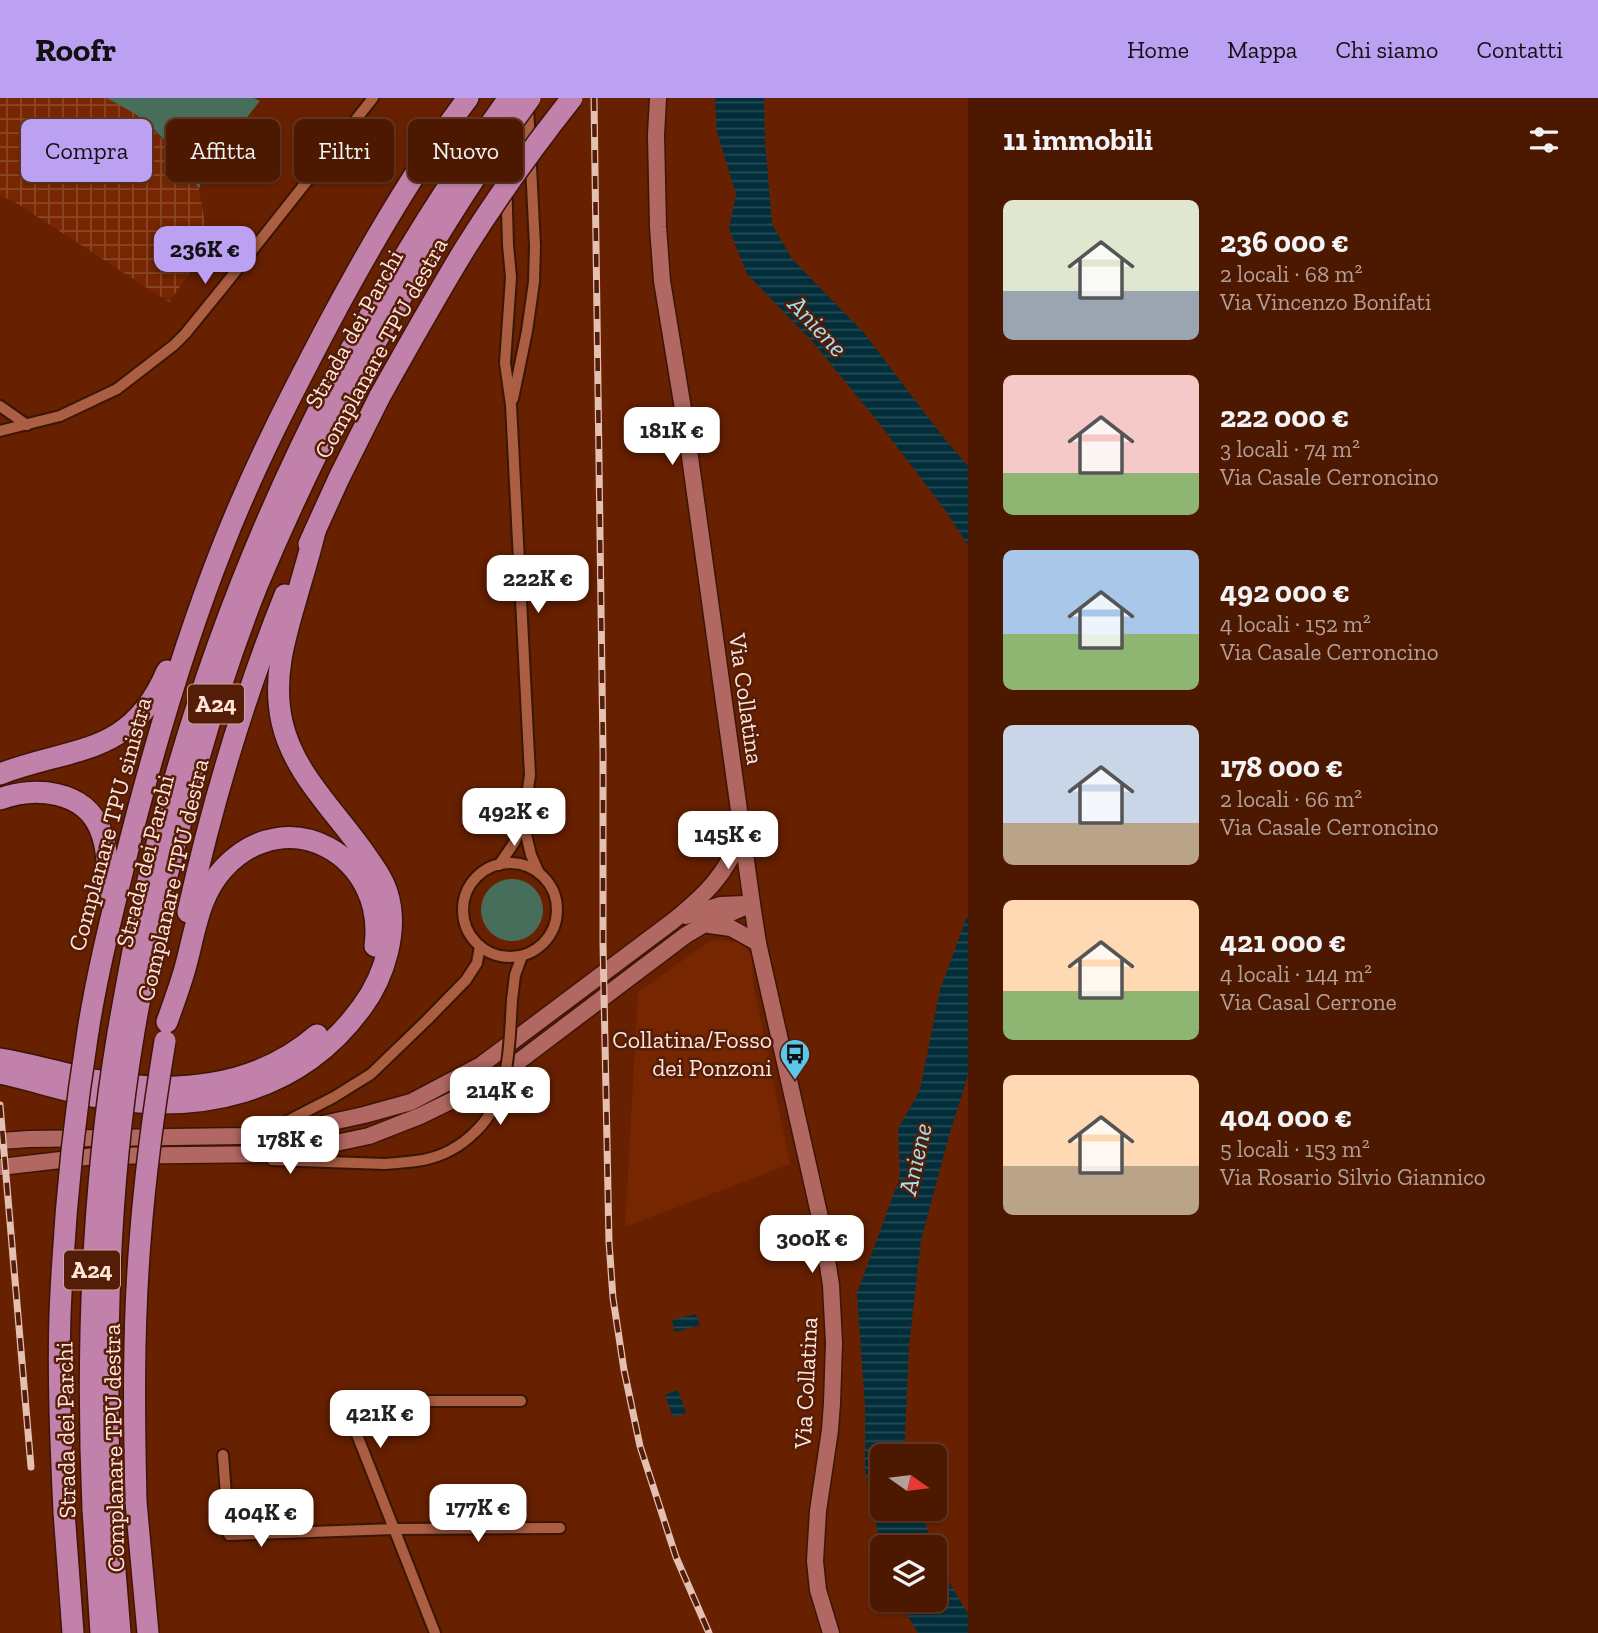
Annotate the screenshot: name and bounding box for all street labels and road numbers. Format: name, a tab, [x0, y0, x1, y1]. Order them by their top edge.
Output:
street label: Complanare TPU destra	[308, 232, 454, 463]
street label: Strada dei Parchi	[298, 244, 409, 413]
street label: Via Collatina	[723, 631, 770, 767]
road number: A24	[188, 684, 244, 724]
street label: Complanare TPU sinistra	[62, 693, 157, 954]
street label: Complanare TPU destra	[130, 755, 215, 1004]
street label: Strada dei Parchi	[109, 771, 180, 950]
road number: A24	[64, 1250, 120, 1289]
street label: Via Collatina	[788, 1316, 823, 1451]
street label: Complanare TPU destra	[97, 1323, 130, 1572]
street label: Strada dei Parchi	[49, 1341, 82, 1519]

